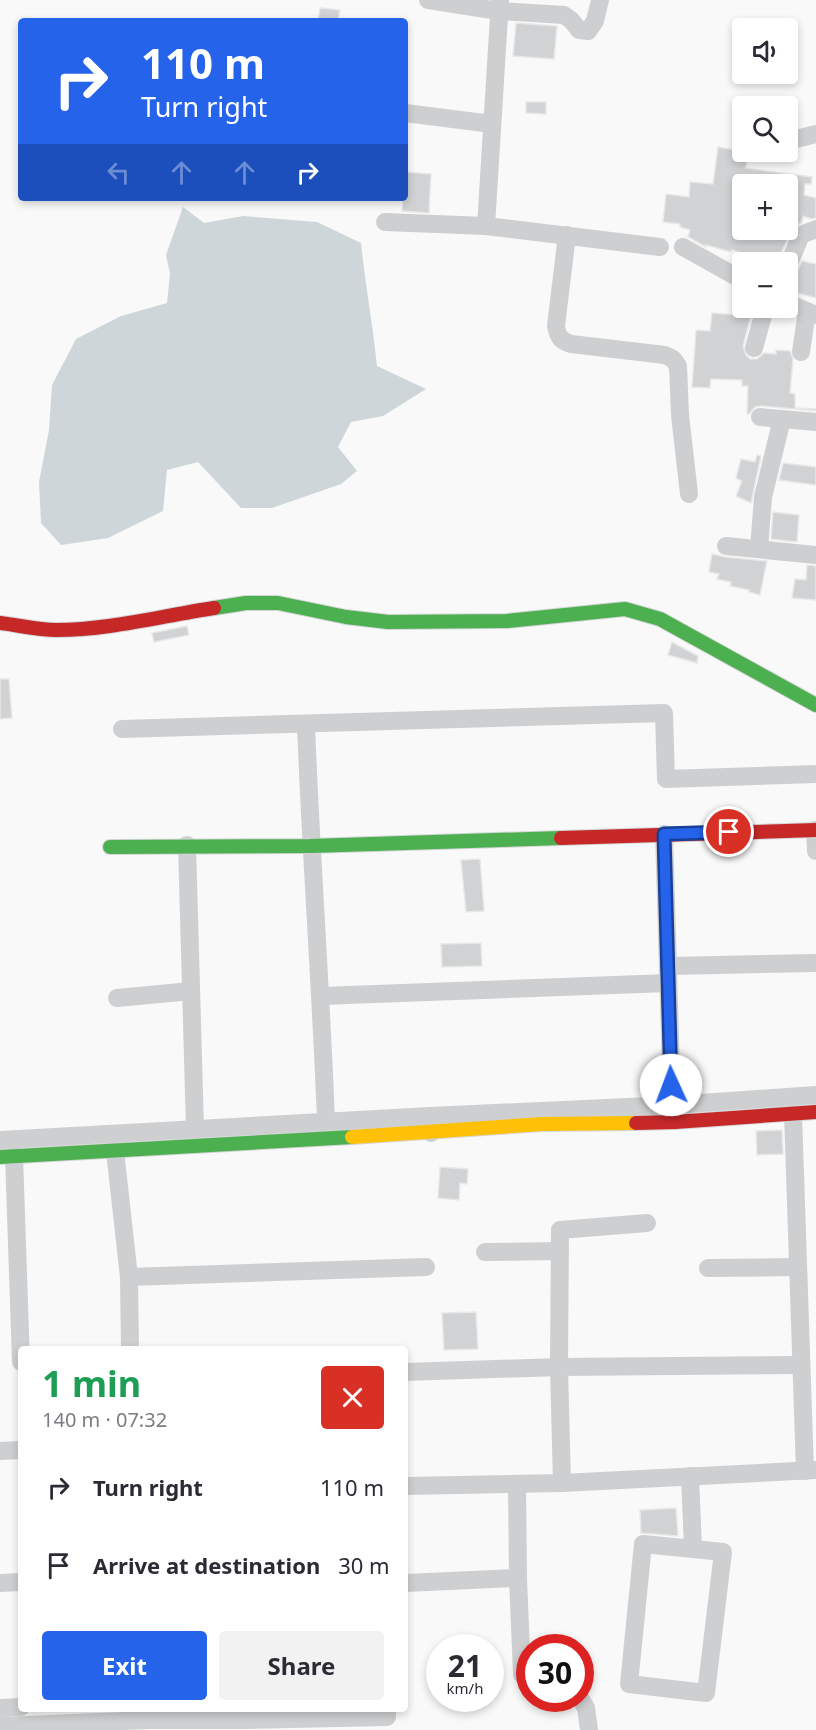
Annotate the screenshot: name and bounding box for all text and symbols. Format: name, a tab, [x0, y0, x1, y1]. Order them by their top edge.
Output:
map controls	[732, 18, 798, 318]
button: sound	[732, 18, 798, 84]
text: 110 m	[141, 34, 265, 91]
icon: right	[42, 42, 120, 120]
text: Turn right	[141, 88, 267, 125]
button: search	[732, 96, 798, 162]
icon: left	[102, 156, 135, 189]
icon: ahead	[165, 156, 198, 189]
icon: ahead	[228, 156, 261, 189]
icon: right	[291, 156, 324, 189]
button: +	[732, 174, 798, 240]
button: −	[732, 252, 798, 318]
pin	[703, 806, 754, 857]
icon: arrive	[712, 815, 745, 848]
position arrow	[639, 1053, 703, 1117]
text: 1 min	[42, 1359, 141, 1408]
button: close	[321, 1366, 384, 1429]
text: 140 m · 07:32	[42, 1406, 167, 1433]
icon: right	[42, 1471, 75, 1504]
text: Turn right	[93, 1472, 203, 1502]
text: 110 m	[320, 1472, 384, 1502]
icon: arrive	[42, 1549, 75, 1582]
text: Arrive at destination	[93, 1550, 320, 1580]
text: 30 m	[338, 1550, 390, 1580]
button: Exit	[42, 1631, 207, 1700]
button: Share	[219, 1631, 384, 1700]
speed limit sign: 30	[516, 1634, 594, 1712]
text: 21	[448, 1645, 482, 1686]
text: km/h	[447, 1678, 483, 1698]

